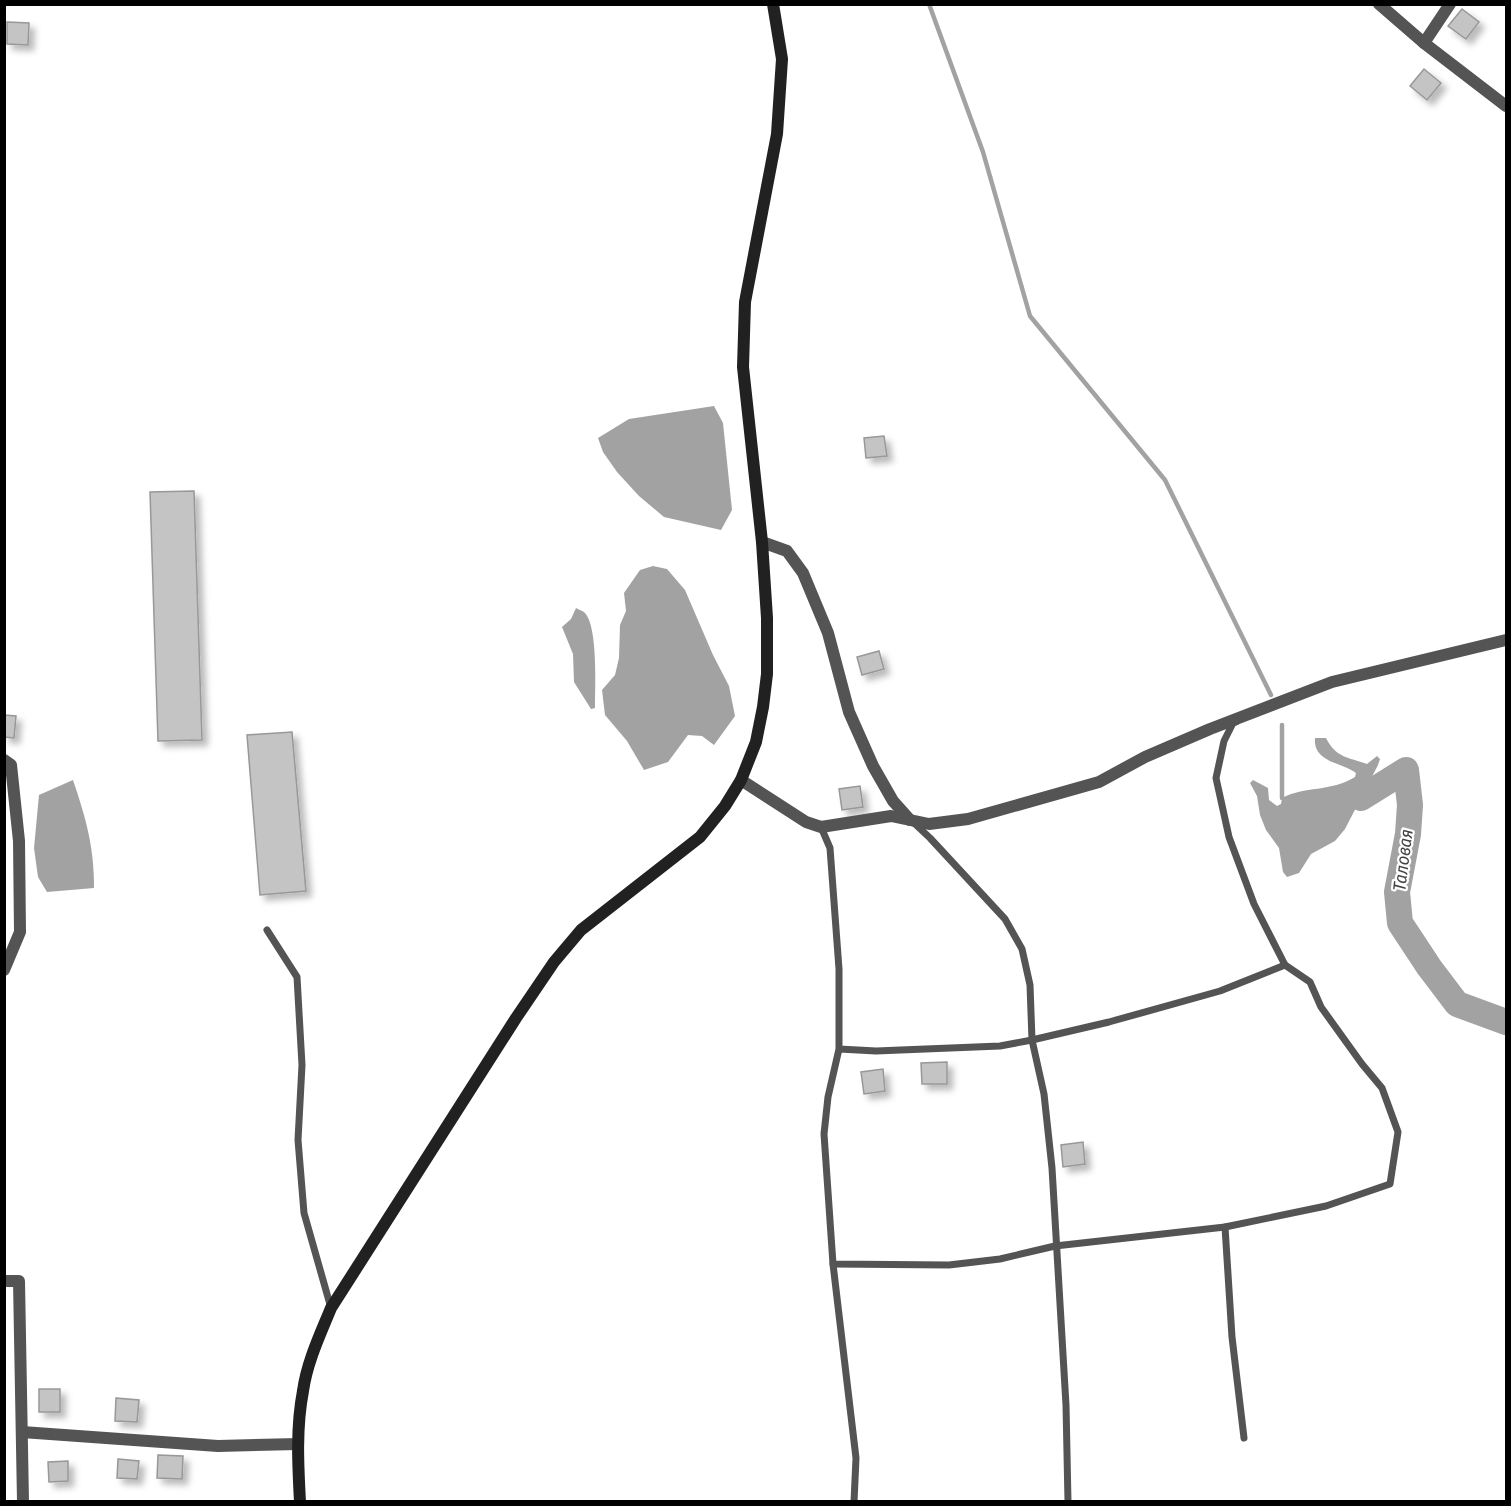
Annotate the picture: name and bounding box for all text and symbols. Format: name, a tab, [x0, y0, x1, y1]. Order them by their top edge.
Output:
water label: Таловая	[1388, 828, 1418, 892]

